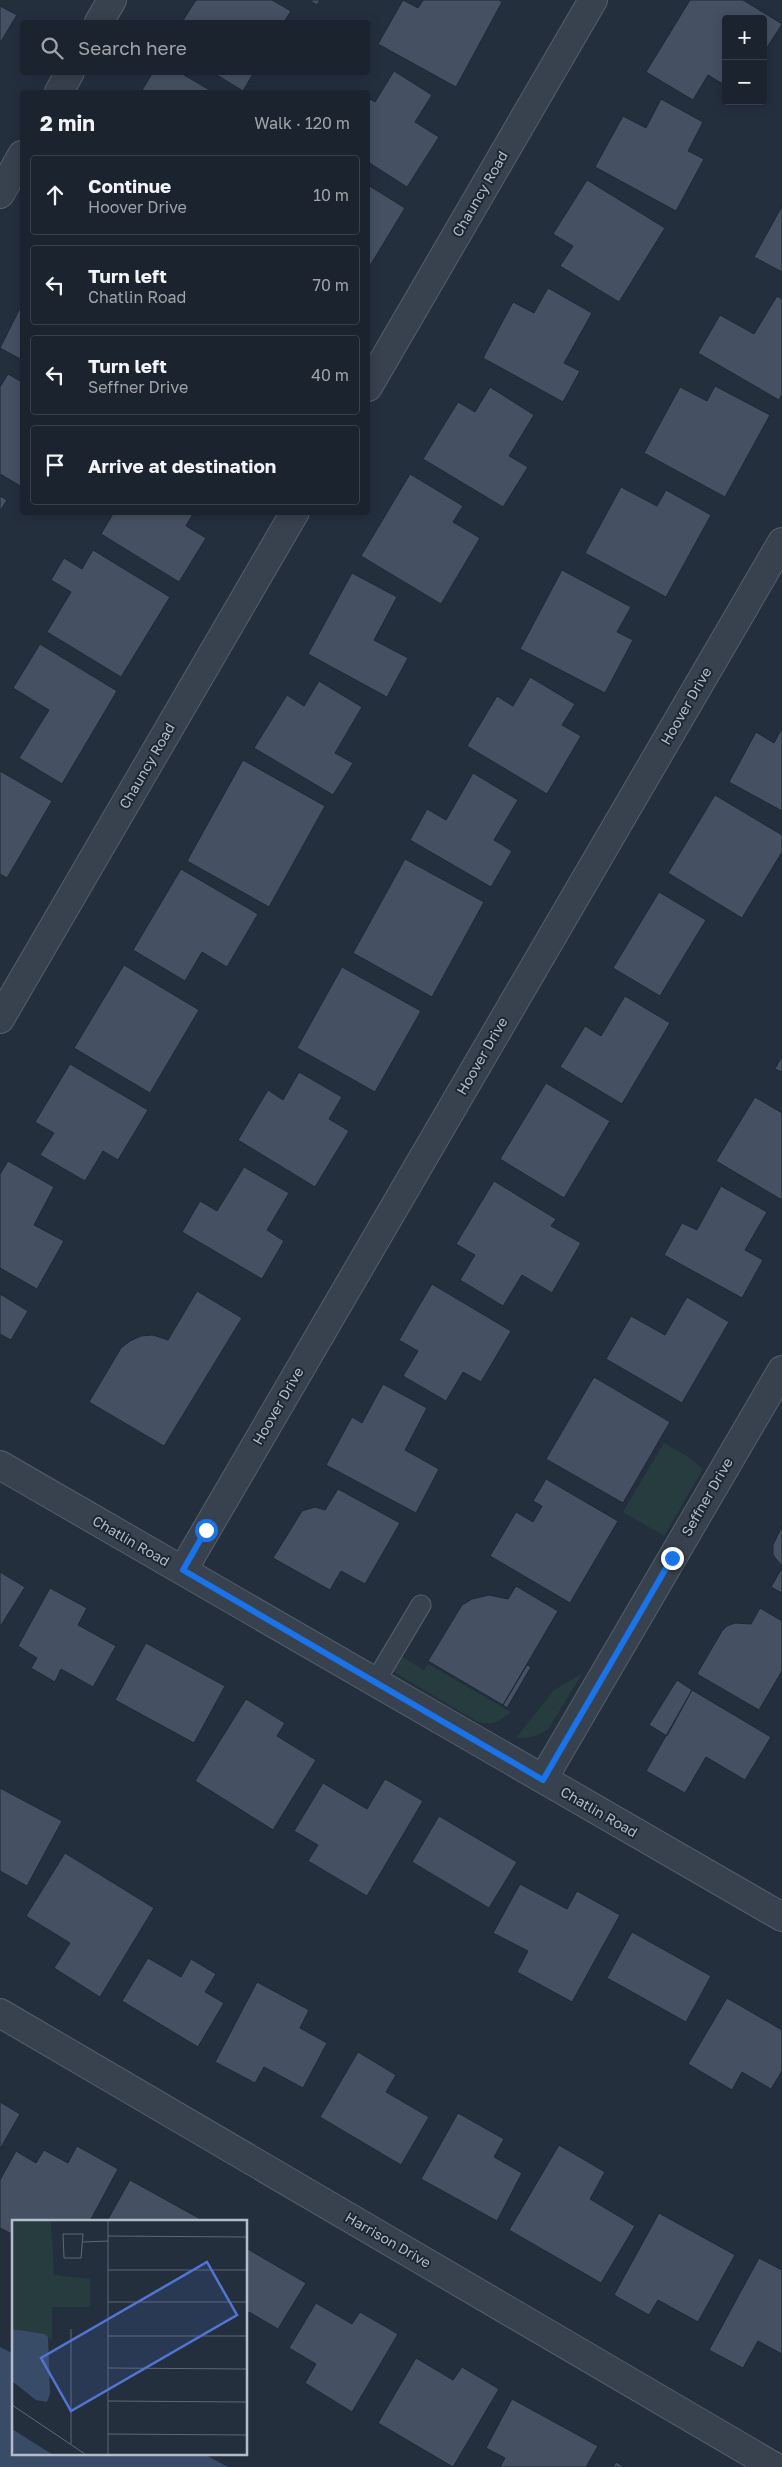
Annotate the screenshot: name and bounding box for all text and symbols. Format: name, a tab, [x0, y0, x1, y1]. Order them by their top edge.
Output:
map controls	[722, 15, 767, 105]
button: +	[722, 15, 767, 60]
search box	[20, 20, 370, 75]
icon: search	[38, 34, 66, 62]
text: Search here	[78, 36, 187, 59]
button: −	[722, 60, 767, 105]
text: 2 min	[40, 110, 95, 136]
text: Walk · 120 m	[254, 113, 350, 133]
street label: Chauncy Road	[448, 148, 511, 240]
text: Continue	[88, 174, 171, 197]
icon: ahead	[41, 181, 69, 209]
text: 10 m	[313, 185, 349, 205]
text: Hoover Drive	[88, 197, 187, 217]
text: Turn left	[88, 264, 167, 287]
icon: left	[41, 271, 69, 299]
text: 70 m	[312, 275, 349, 295]
text: Chatlin Road	[88, 287, 186, 307]
text: Turn left	[88, 354, 167, 377]
icon: left	[41, 361, 69, 389]
text: 40 m	[311, 365, 349, 385]
text: Seffner Drive	[88, 377, 188, 397]
icon: arrive	[41, 451, 69, 479]
text: Arrive at destination	[88, 454, 276, 477]
street label: Hoover Drive	[657, 664, 715, 747]
street label: Chauncy Road	[115, 720, 178, 812]
street label: Hoover Drive	[453, 1014, 511, 1097]
street label: Hoover Drive	[249, 1364, 307, 1447]
street label: Seffner Drive	[677, 1455, 736, 1539]
street label: Chatlin Road	[90, 1512, 173, 1569]
route start	[195, 1519, 218, 1542]
route end	[661, 1547, 684, 1570]
street label: Chatlin Road	[558, 1783, 641, 1840]
street label: Harrison Drive	[342, 2208, 434, 2271]
inset map	[12, 2220, 248, 2454]

